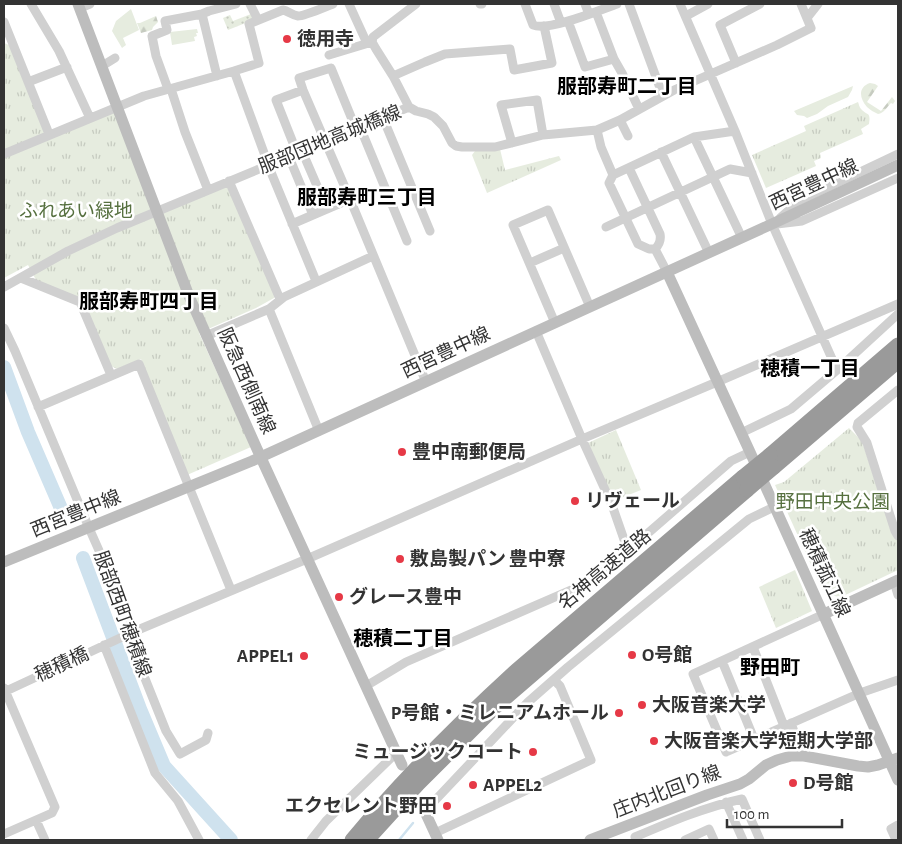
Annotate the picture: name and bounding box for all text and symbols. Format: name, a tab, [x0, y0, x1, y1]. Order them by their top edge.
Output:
place label: 徳用寺	[297, 29, 354, 49]
marker: 徳用寺	[281, 33, 293, 45]
district label: 服部寿町二丁目	[557, 75, 697, 97]
street label: 服部団地高城橋線	[256, 102, 404, 177]
street label: 西宮豊中線	[766, 154, 861, 214]
district label: 服部寿町三丁目	[297, 186, 437, 208]
park label: ふれあい緑地	[19, 201, 133, 221]
district label: 服部寿町四丁目	[79, 290, 219, 312]
street label: 西宮豊中線	[398, 322, 493, 382]
street label: 阪急西側南線	[214, 325, 279, 437]
district label: 穂積一丁目	[760, 358, 860, 379]
place label: 豊中南郵便局	[412, 442, 526, 462]
marker: 豊中南郵便局	[396, 446, 408, 458]
street label: 西宮豊中線	[28, 486, 124, 541]
place label: リヴェール	[585, 490, 680, 511]
park label: 野田中央公園	[776, 492, 890, 512]
marker: リヴェール	[569, 495, 581, 507]
street label: 名神高速道路	[554, 525, 655, 614]
street label: 穂積菰江線	[795, 526, 854, 620]
street label: 服部西町穂積線	[90, 548, 155, 680]
place label: 敷島製パン 豊中寮	[410, 548, 566, 569]
marker: 敷島製パン 豊中寮	[394, 553, 406, 565]
place label: グレース豊中	[349, 586, 462, 607]
marker: グレース豊中	[333, 591, 345, 603]
district label: 穂積二丁目	[353, 628, 453, 649]
street label: 穂積橋	[32, 643, 92, 686]
place label: O号館	[642, 645, 692, 665]
place label: APPEL1	[237, 647, 294, 666]
marker: O号館	[626, 649, 638, 661]
marker: APPEL1	[298, 650, 310, 662]
district label: 野田町	[740, 657, 800, 678]
place label: 大阪音楽大学	[652, 694, 766, 715]
marker: 大阪音楽大学	[636, 699, 648, 711]
place label: P号館・ミレニアムホール	[391, 703, 609, 723]
marker: P号館・ミレニアムホール	[613, 707, 625, 719]
place label: 大阪音楽大学短期大学部	[664, 730, 873, 751]
marker: 大阪音楽大学短期大学部	[648, 735, 660, 747]
place label: ミュージックコート	[352, 742, 523, 762]
marker: ミュージックコート	[527, 746, 539, 758]
street label: 庄内北回り線	[610, 761, 724, 821]
place label: D号館	[803, 773, 853, 793]
place label: APPEL2	[483, 776, 542, 795]
marker: D号館	[787, 777, 799, 789]
marker: APPEL2	[467, 779, 479, 791]
place label: エクセレント野田	[285, 796, 437, 816]
scale bar	[727, 796, 842, 828]
marker: エクセレント野田	[441, 800, 453, 812]
text: 100 m	[734, 807, 769, 822]

